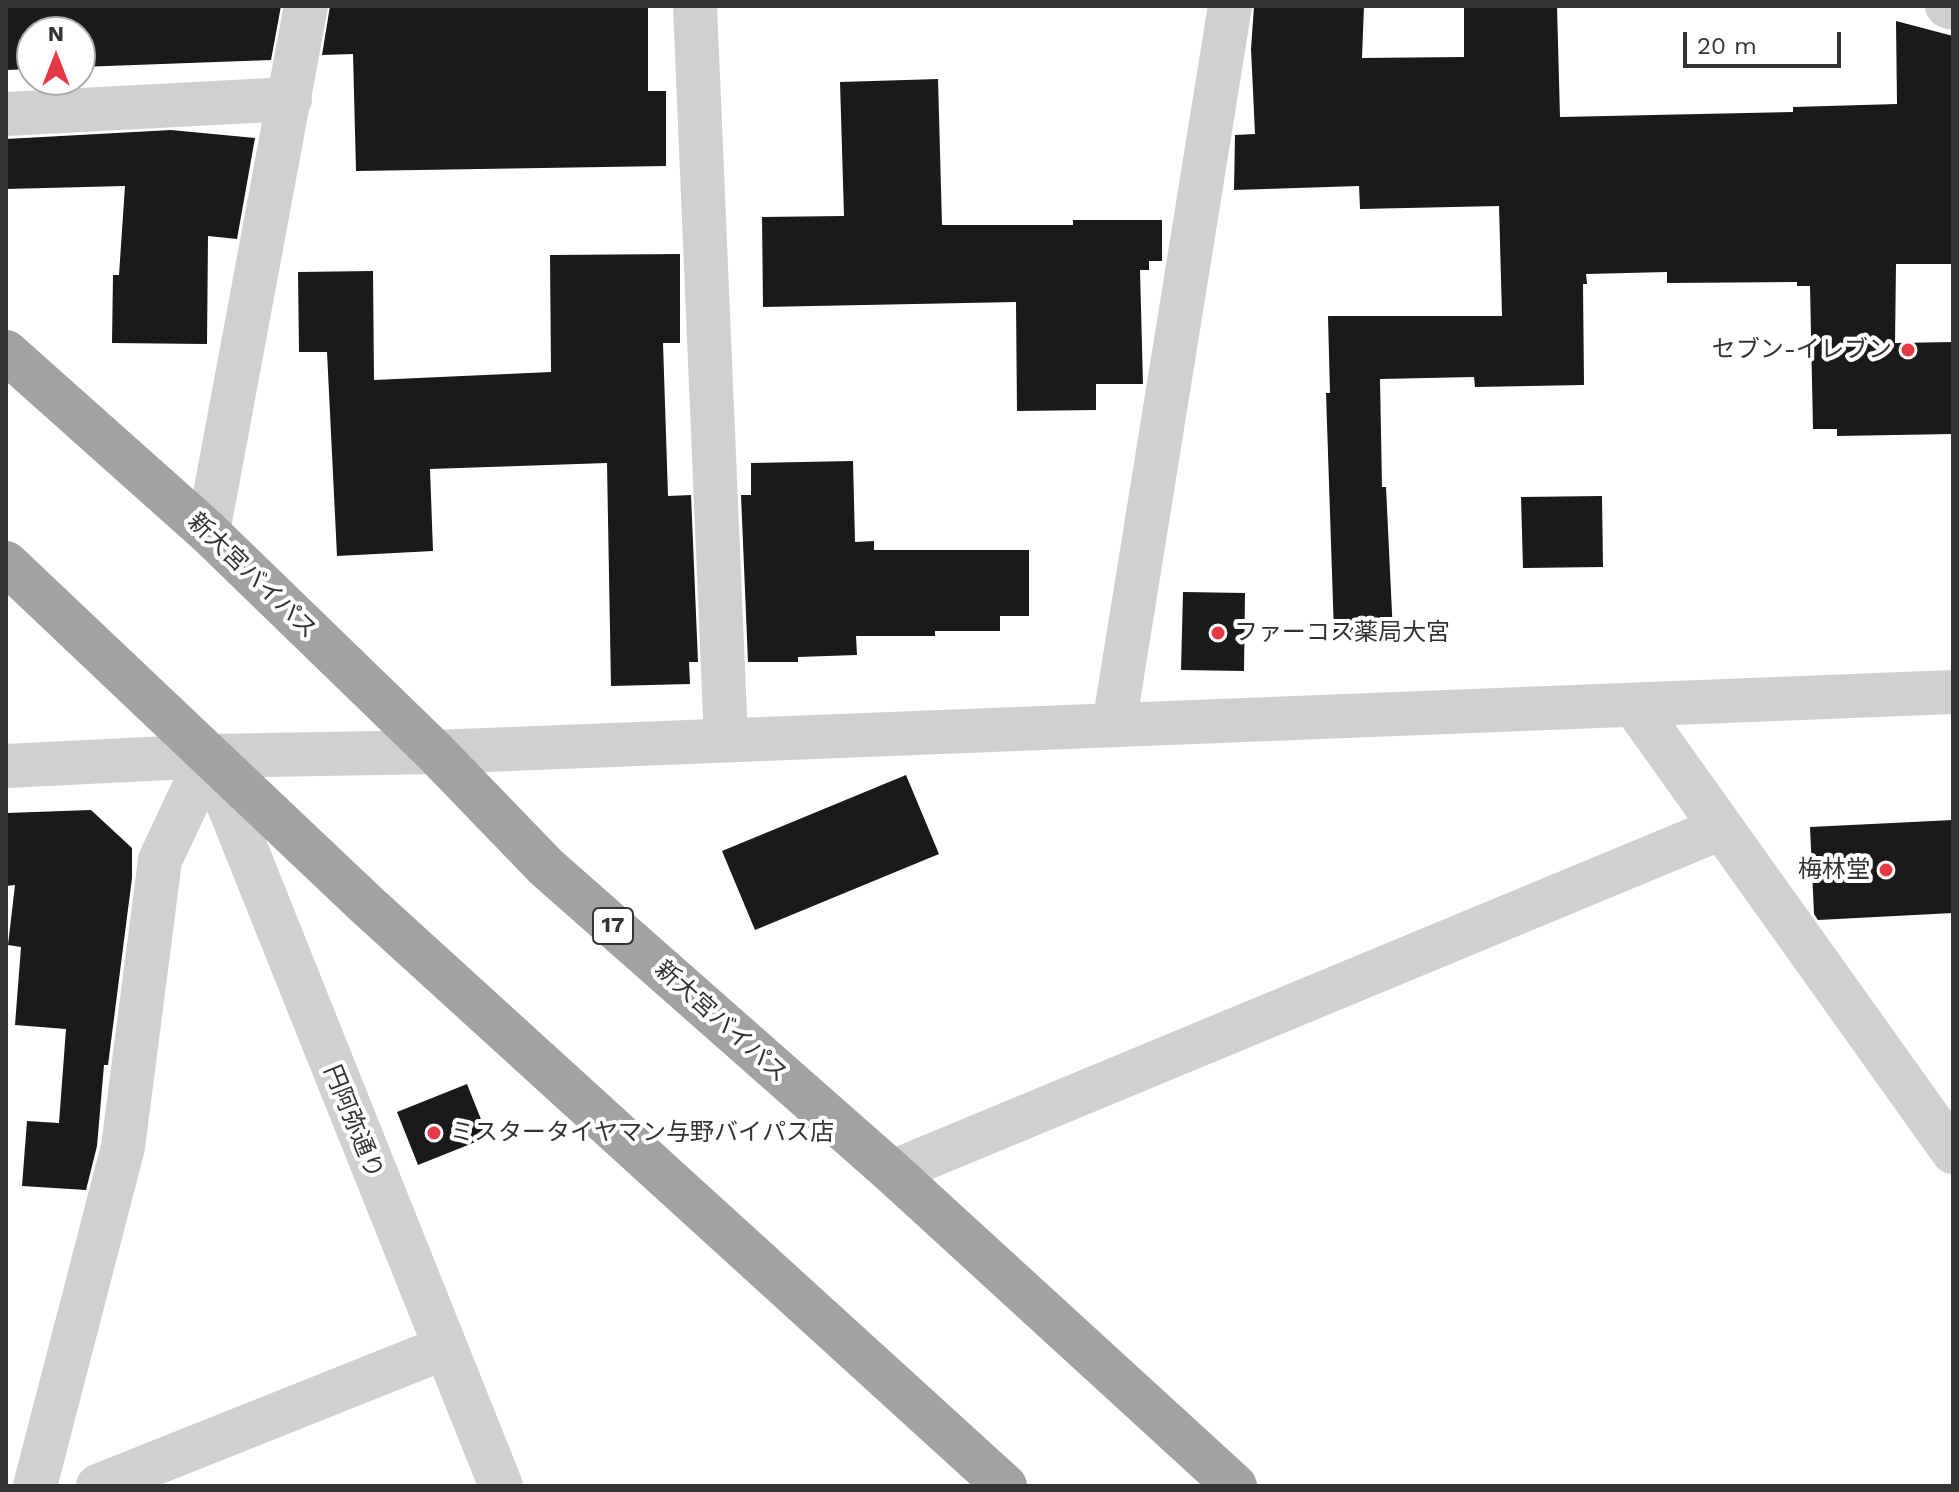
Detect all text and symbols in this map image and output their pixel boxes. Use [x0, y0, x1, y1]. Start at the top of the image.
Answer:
north arrow [16, 16, 96, 96]
scale bar [1687, 16, 1845, 66]
text: N [48, 21, 64, 46]
text: 20 m [1697, 32, 1757, 60]
place label: セブン-イレブン [1712, 336, 1892, 364]
marker: セブン-イレブン [1899, 341, 1917, 359]
street label: 新大宮バイパス [182, 507, 322, 645]
place label: ファーコス薬局大宮 [1234, 619, 1450, 647]
marker: ファーコス薬局大宮 [1209, 624, 1227, 642]
place label: 梅林堂 [1798, 856, 1870, 884]
marker: 梅林堂 [1877, 861, 1895, 879]
road number: 17 [593, 908, 633, 944]
street label: 新大宮バイパス [649, 955, 793, 1089]
street label: 円阿弥通り [317, 1061, 389, 1183]
place label: ミスタータイヤマン与野バイパス店 [450, 1119, 834, 1147]
marker: ミスタータイヤマン与野バイパス店 [425, 1124, 443, 1142]

